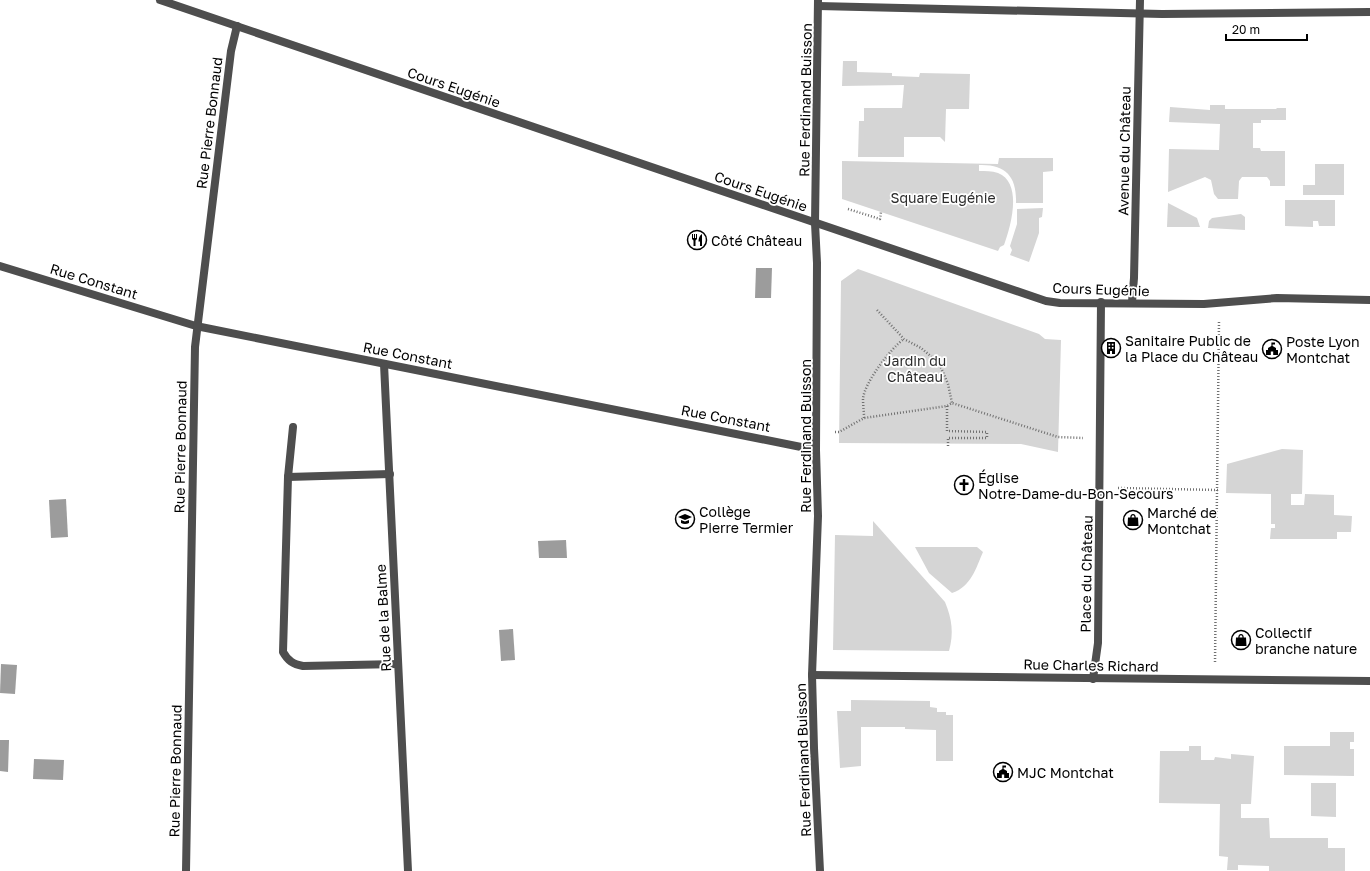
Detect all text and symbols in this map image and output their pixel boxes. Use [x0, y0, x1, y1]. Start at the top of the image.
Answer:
scale bar [1226, 16, 1307, 42]
text: 20 m [1232, 22, 1260, 37]
street label: Rue Ferdinand Buisson [795, 23, 815, 177]
street label: Rue Pierre Bonnaud [192, 56, 226, 190]
street label: Cours Eugénie [405, 63, 503, 111]
street label: Avenue du Château [1114, 86, 1134, 216]
street label: Cours Eugénie [712, 167, 810, 215]
park label: Square Eugénie [890, 189, 996, 206]
restaurant icon: Côté Château [686, 229, 708, 251]
place label: Côté Château [711, 232, 802, 249]
street label: Rue Constant [48, 260, 140, 302]
street label: Cours Eugénie [1052, 279, 1150, 299]
place label: Sanitaire Public de la Place du Château [1125, 332, 1258, 365]
place label: Poste Lyon Montchat [1286, 333, 1360, 366]
building icon: Sanitaire Public de la Place du Château [1100, 337, 1122, 359]
street label: Rue Constant [362, 338, 454, 372]
public building icon: Poste Lyon Montchat [1261, 338, 1283, 360]
park label: Jardin du Château [884, 352, 946, 385]
street label: Rue Ferdinand Buisson [797, 359, 814, 513]
street label: Rue Pierre Bonnaud [170, 380, 190, 514]
street label: Rue Constant [680, 401, 772, 435]
place label: Église Notre-Dame-du-Bon-Secours [978, 469, 1174, 502]
church icon: Église Notre-Dame-du-Bon-Secours [953, 474, 975, 496]
place label: Collège Pierre Termier [699, 503, 794, 536]
place label: Marché de Montchat [1147, 504, 1217, 537]
school or university icon: Collège Pierre Termier [674, 508, 696, 530]
shop icon: Marché de Montchat [1122, 509, 1144, 531]
street label: Place du Château [1076, 515, 1096, 633]
street label: Rue de la Balme [372, 564, 394, 672]
place label: Collectif branche nature [1255, 624, 1357, 657]
shop icon: Collectif branche nature [1230, 629, 1252, 651]
street label: Rue Charles Richard [1023, 655, 1159, 675]
street label: Rue Ferdinand Buisson [792, 683, 814, 837]
street label: Rue Pierre Bonnaud [165, 704, 185, 838]
public building icon: MJC Montchat [992, 761, 1014, 783]
place label: MJC Montchat [1017, 764, 1114, 781]

